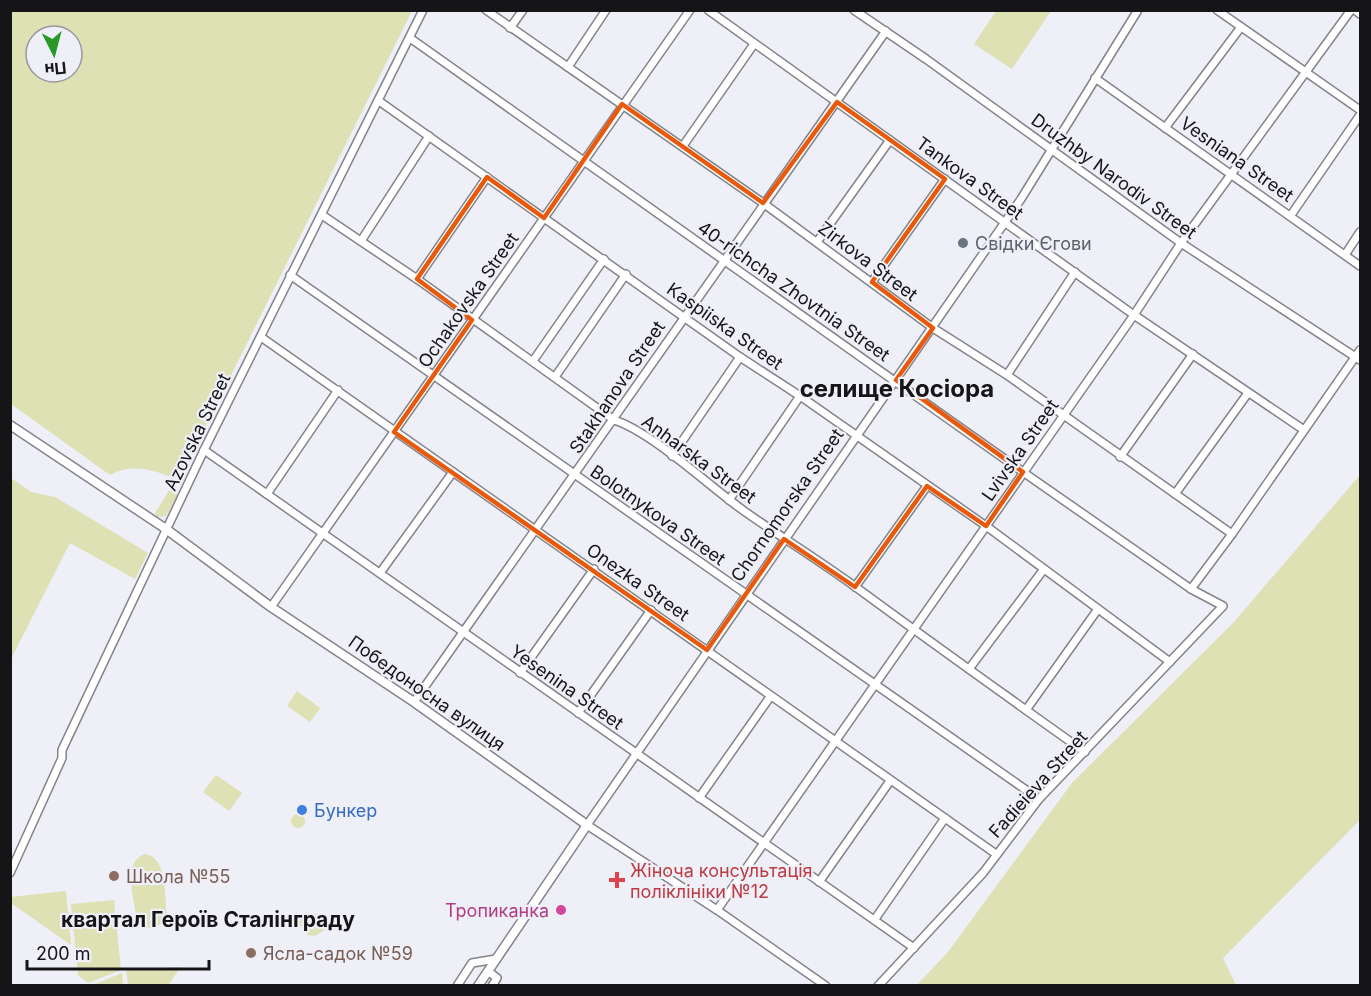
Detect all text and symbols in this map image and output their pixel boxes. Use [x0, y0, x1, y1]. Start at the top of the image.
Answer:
north arrow [24, 24, 84, 84]
text: Пн [44, 58, 68, 80]
street label: Druzhby Narodiv Street [1027, 109, 1201, 243]
street label: Vesniana Street [1176, 112, 1298, 206]
street label: Tankova Street [912, 132, 1028, 224]
street label: 40-richcha Zhovtnia Street [694, 217, 894, 365]
street label: Zirkova Street [814, 217, 922, 305]
street label: Ochakovska Street [413, 228, 523, 372]
place label: Свідки Єгови [975, 233, 1092, 254]
marker: Свідки Єгови [956, 236, 970, 250]
street label: Kaspiiska Street [663, 278, 787, 374]
street label: Stakhanova Street [565, 317, 669, 457]
street label: Azovska Street [160, 370, 235, 494]
district label: селище Косіора [800, 374, 994, 403]
street label: Lvivska Street [977, 395, 1063, 505]
street label: Anharska Street [638, 411, 760, 508]
street label: Chornomorska Street [726, 424, 848, 585]
street label: Bolotnykova Street [586, 460, 730, 570]
street label: Onezka Street [583, 539, 693, 625]
street label: Победоносна вулиця [345, 631, 509, 755]
street label: Yesenina Street [507, 640, 628, 734]
street label: Fadieieva Street [984, 726, 1092, 842]
place label: Бункер [314, 800, 377, 821]
marker: Бункер [295, 803, 309, 817]
place label: Жіноча консультація поліклініки №12 [630, 860, 812, 902]
place label: Школа №55 [126, 866, 230, 887]
marker: Школа №55 [107, 869, 121, 883]
marker: Жіноча консультація поліклініки №12 [608, 871, 626, 889]
place label: Тропиканка [445, 900, 549, 921]
marker: Тропиканка [554, 903, 568, 917]
district label: квартал Героїв Сталінграду [61, 907, 355, 932]
scale bar [27, 933, 208, 971]
text: 200 m [36, 943, 91, 964]
place label: Ясла-садок №59 [263, 943, 413, 964]
marker: Ясла-садок №59 [244, 946, 258, 960]

